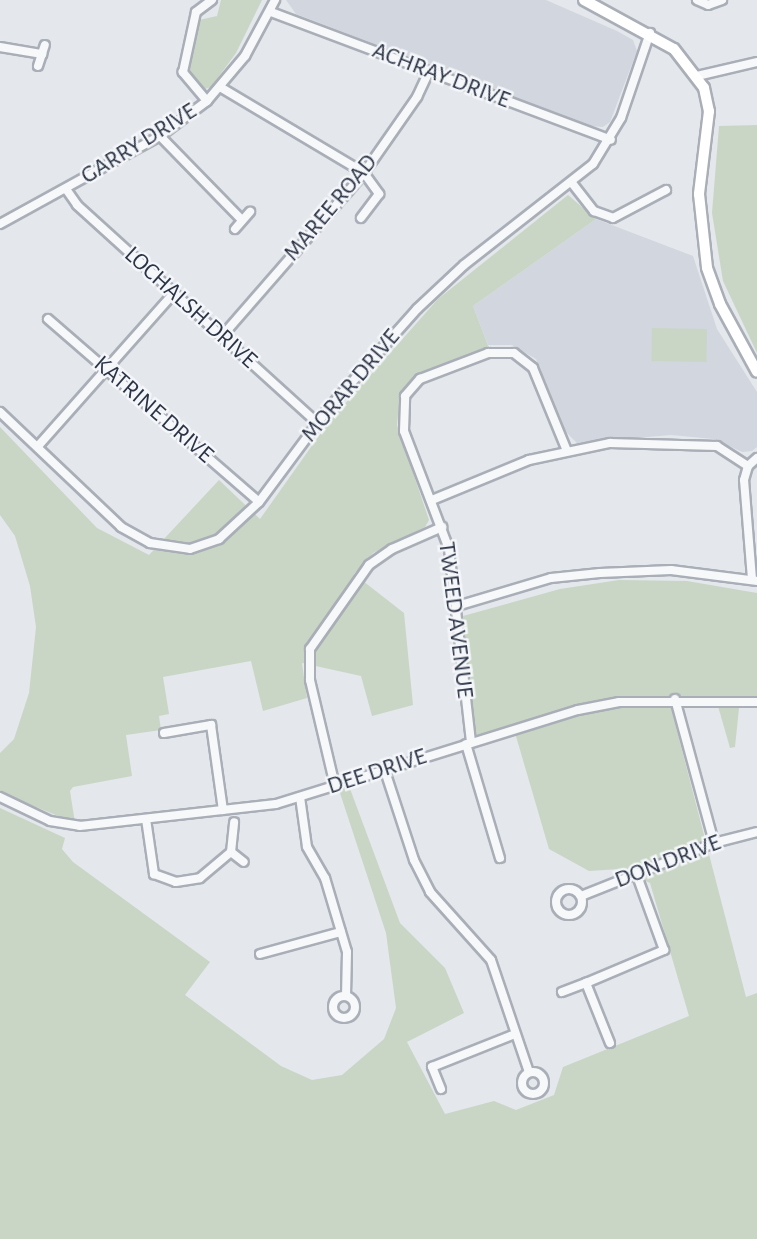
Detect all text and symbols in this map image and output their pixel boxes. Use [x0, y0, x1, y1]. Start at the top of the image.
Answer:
street label: ACHRAY DRIVE [368, 37, 514, 115]
street label: GARRY DRIVE [76, 97, 202, 191]
street label: MAREE ROAD [278, 149, 384, 267]
street label: LOCHALSH DRIVE [118, 241, 262, 375]
street label: MORAR DRIVE [295, 324, 407, 448]
street label: KATRINE DRIVE [87, 350, 219, 470]
street label: TWEED AVENUE [431, 540, 479, 700]
street label: DEE DRIVE [324, 742, 430, 802]
street label: DON DRIVE [611, 829, 725, 895]

